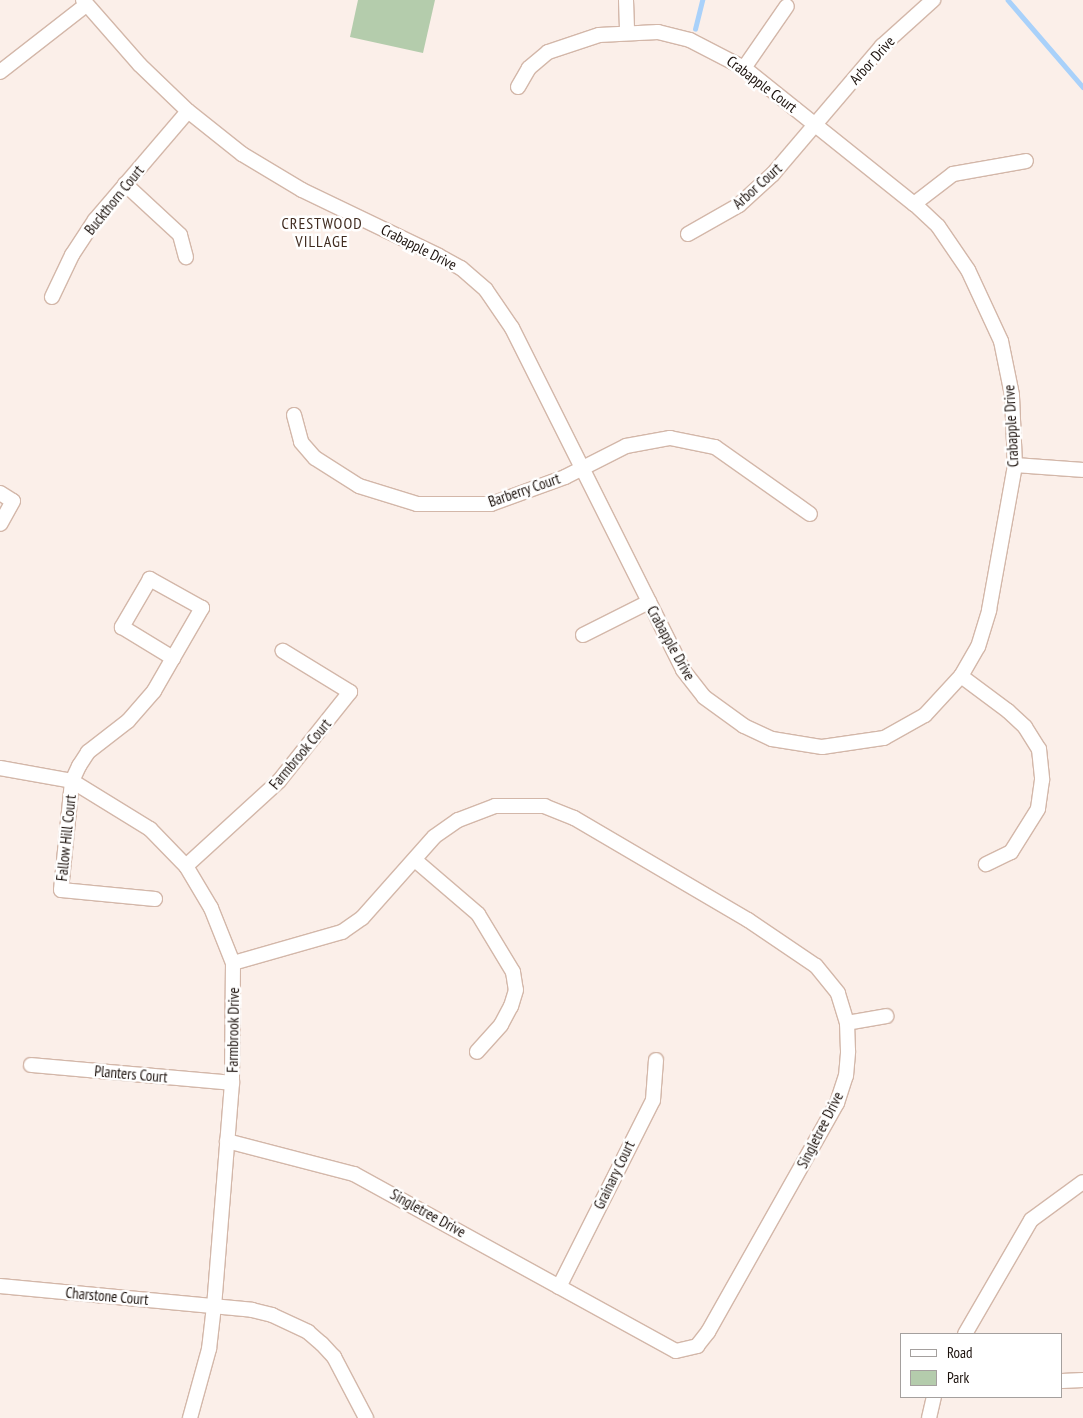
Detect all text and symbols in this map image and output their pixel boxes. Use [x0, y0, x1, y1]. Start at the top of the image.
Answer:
street label: Arbor Drive [846, 32, 898, 88]
street label: Crabapple Court [723, 52, 801, 116]
street label: Arbor Court [729, 159, 785, 213]
street label: Buckthorn Court [81, 162, 147, 238]
district label: CRESTWOOD VILLAGE [280, 213, 364, 251]
street label: Crabapple Drive [378, 220, 460, 274]
street label: Crabapple Drive [1000, 384, 1022, 468]
street label: Barberry Court [486, 469, 562, 511]
street label: Crabapple Drive [643, 603, 699, 683]
street label: Farmbrook Court [265, 715, 335, 793]
street label: Fallow Hill Court [52, 794, 80, 882]
street label: Farmbrook Drive [223, 987, 243, 1073]
street label: Planters Court [94, 1062, 168, 1086]
street label: Singletree Drive [793, 1089, 847, 1171]
street label: Grainary Court [590, 1138, 638, 1212]
street label: Singletree Drive [387, 1185, 469, 1241]
street label: Charstone Court [65, 1283, 149, 1309]
legend [900, 1333, 1063, 1398]
text: Road [947, 1343, 973, 1362]
text: Park [947, 1368, 969, 1387]

